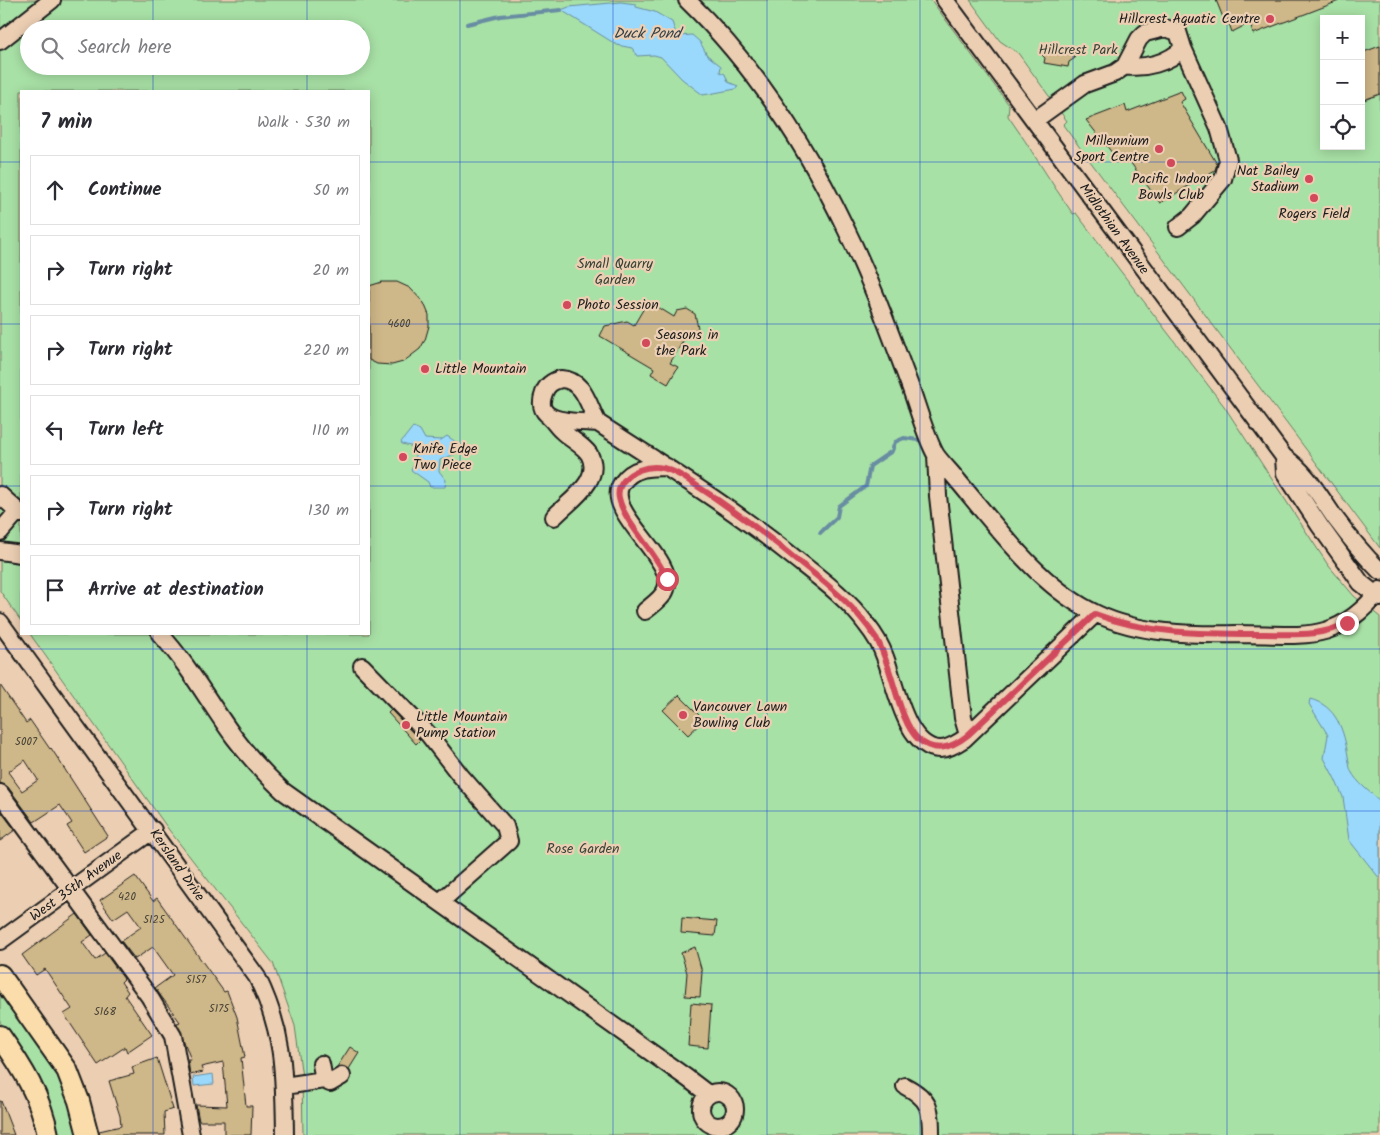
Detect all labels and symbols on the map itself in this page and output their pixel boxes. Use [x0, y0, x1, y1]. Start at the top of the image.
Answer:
place label: Hillcrest Aquatic Centre [1119, 8, 1261, 30]
marker: Hillcrest Aquatic Centre [1264, 13, 1276, 25]
water label: Duck Pond [613, 22, 684, 46]
park label: Hillcrest Park [1038, 39, 1118, 61]
place label: Millennium Sport Centre [1074, 130, 1150, 168]
marker: Millennium Sport Centre [1153, 143, 1165, 155]
marker: Pacific Indoor Bowls Club [1165, 157, 1177, 169]
place label: Nat Bailey Stadium [1237, 160, 1299, 198]
place label: Pacific Indoor Bowls Club [1131, 168, 1212, 206]
marker: Nat Bailey Stadium [1303, 173, 1315, 185]
street label: Midlothian Avenue [1073, 179, 1155, 280]
marker: Rogers Field [1308, 192, 1320, 204]
place label: Rogers Field [1278, 203, 1351, 225]
park label: Small Quarry Garden [577, 253, 653, 291]
place label: Photo Session [577, 294, 659, 316]
marker: Photo Session [561, 299, 573, 311]
house number: 4600 [387, 315, 411, 333]
place label: Seasons in the Park [656, 324, 718, 362]
marker: Seasons in the Park [640, 337, 652, 349]
place label: Little Mountain [435, 358, 527, 380]
marker: Little Mountain [419, 363, 431, 375]
place label: Knife Edge Two Piece [413, 438, 478, 476]
marker: Knife Edge Two Piece [397, 451, 409, 463]
route start [656, 568, 679, 591]
route end [1336, 612, 1359, 635]
place label: Vancouver Lawn Bowling Club [693, 696, 787, 734]
place label: Little Mountain Pump Station [416, 706, 508, 744]
marker: Vancouver Lawn Bowling Club [677, 709, 689, 721]
marker: Little Mountain Pump Station [400, 719, 412, 731]
house number: 5007 [15, 733, 38, 751]
street label: Kersland Drive [144, 824, 211, 906]
park label: Rose Garden [547, 838, 619, 860]
street label: West 35th Avenue [25, 845, 127, 927]
house number: 420 [118, 888, 136, 906]
house number: 5125 [143, 911, 166, 929]
house number: 5157 [186, 971, 207, 989]
house number: 5175 [209, 1000, 230, 1018]
house number: 5168 [94, 1003, 116, 1021]

